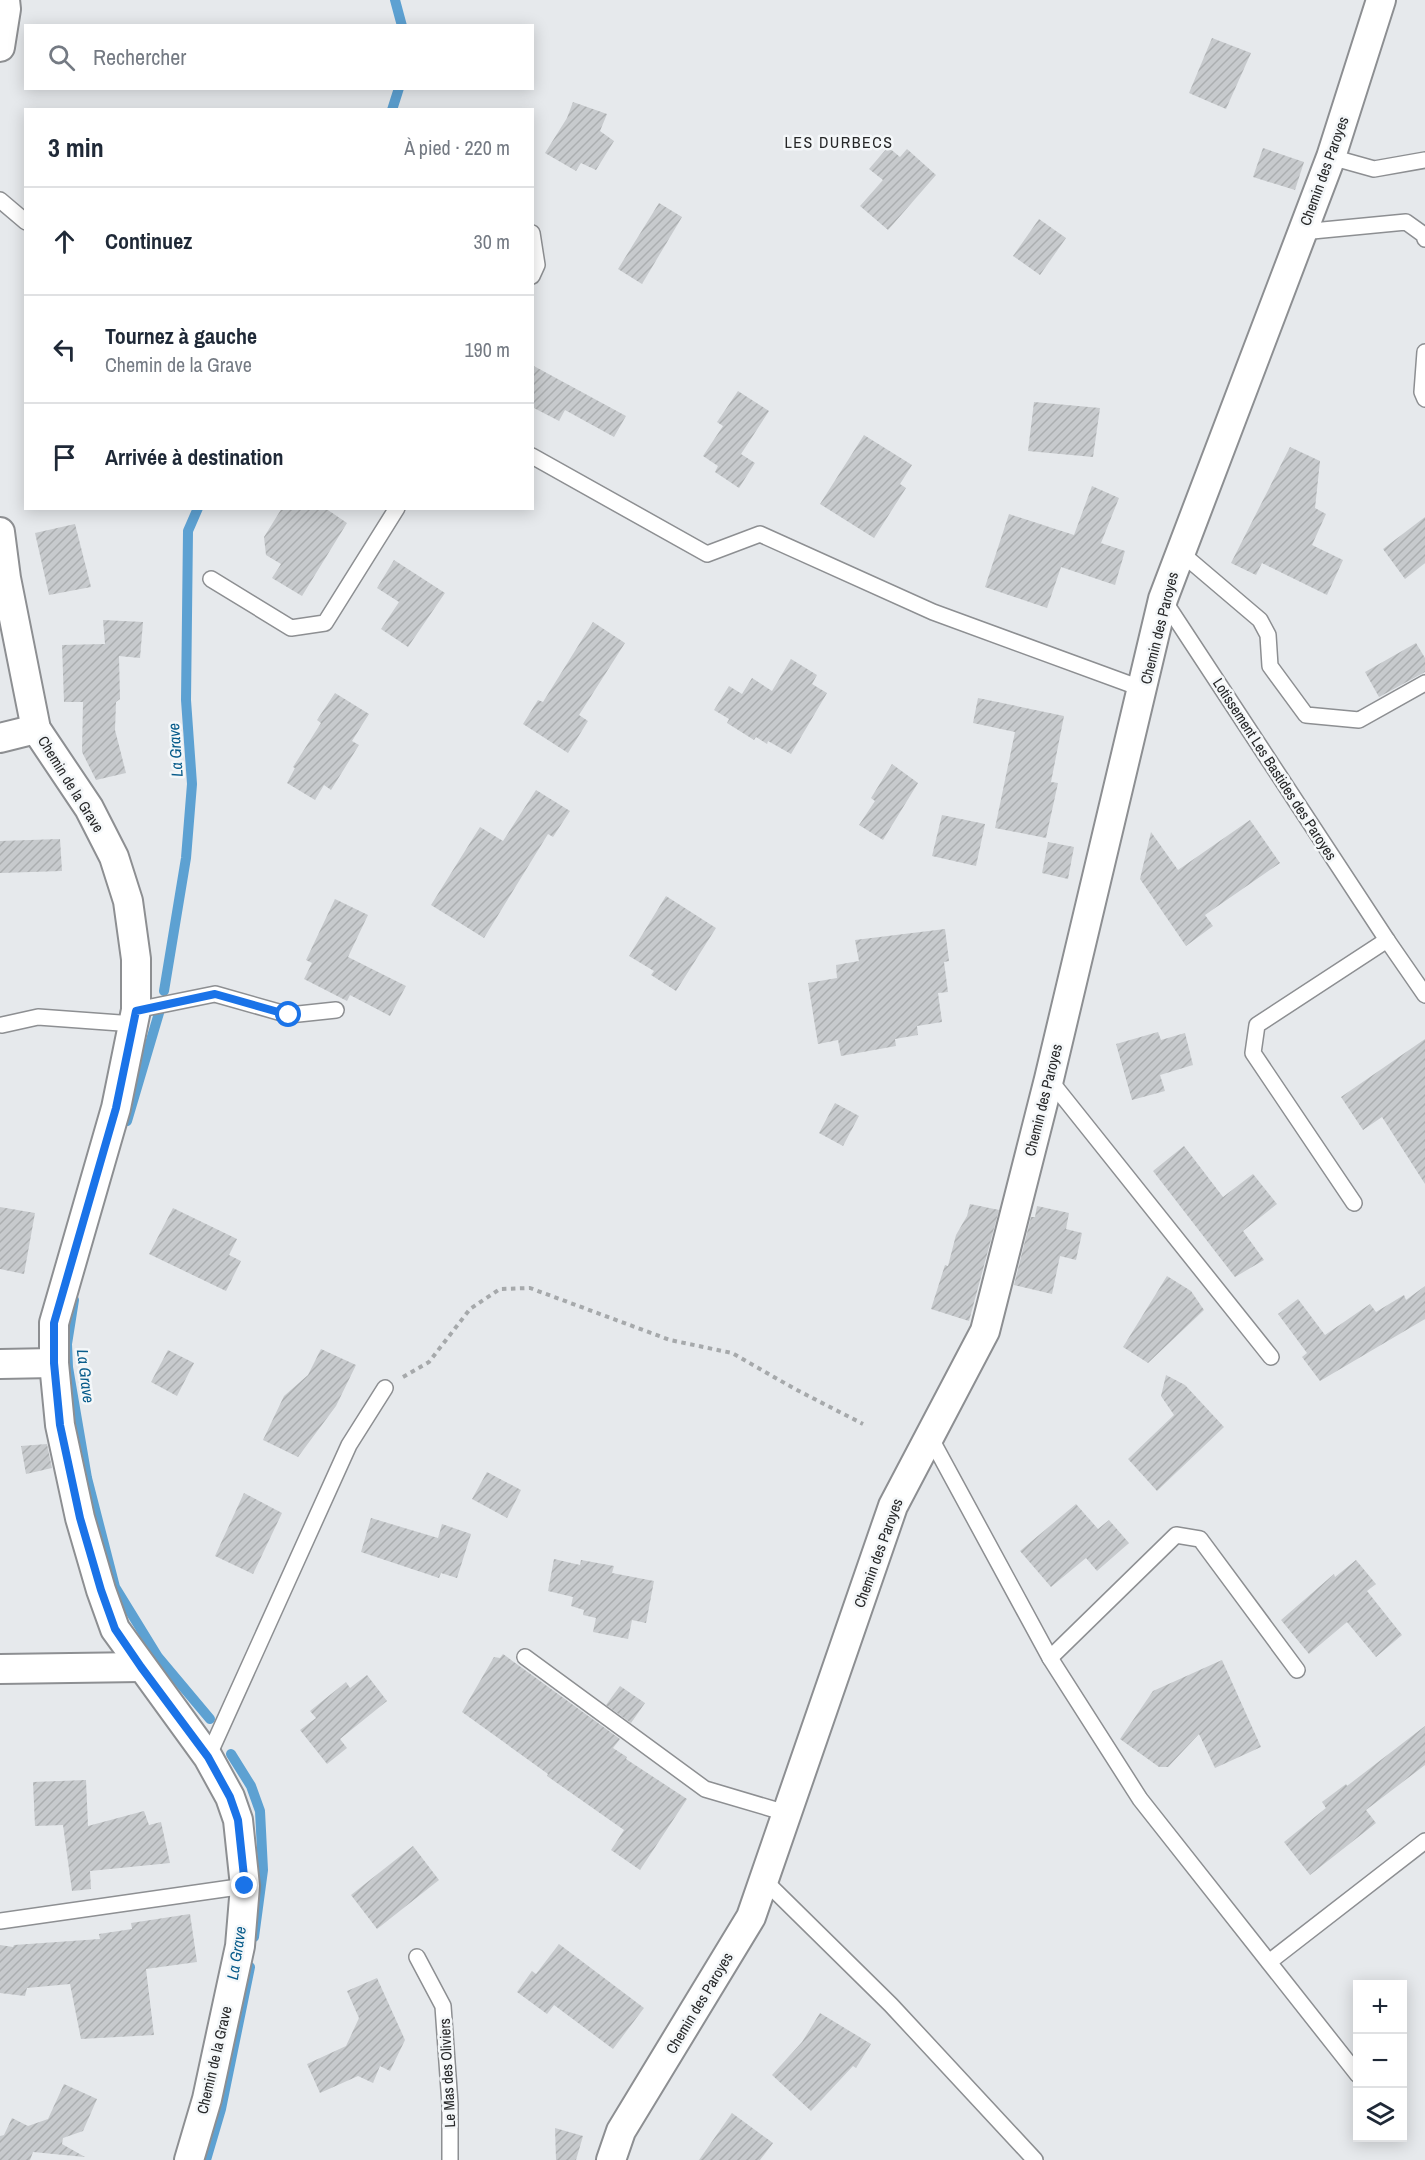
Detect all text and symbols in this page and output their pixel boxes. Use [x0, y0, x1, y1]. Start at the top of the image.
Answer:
search box [24, 24, 534, 90]
icon: search [45, 41, 78, 74]
text: Rechercher [93, 42, 186, 72]
street label: Chemin des Paroyes [1294, 113, 1354, 229]
text: 3 min [48, 130, 104, 165]
district label: LES DURBECS [784, 131, 894, 153]
text: À pied · 220 m [404, 134, 510, 161]
icon: ahead [48, 225, 81, 258]
text: Continuez [105, 226, 192, 256]
text: 30 m [474, 228, 510, 255]
text: Tournez à gauche [105, 321, 257, 351]
icon: left [48, 333, 81, 366]
text: 190 m [464, 336, 510, 363]
text: Chemin de la Grave [105, 351, 252, 378]
icon: arrive [48, 441, 81, 474]
text: Arrivée à destination [105, 442, 283, 472]
street label: Chemin des Paroyes [1135, 570, 1183, 686]
street label: Lotissement Les Bastides des Paroyes [1208, 674, 1342, 864]
water label: La Grave [162, 722, 188, 778]
street label: Chemin de la Grave [33, 732, 109, 836]
route start [275, 1001, 301, 1027]
street label: Chemin des Paroyes [1019, 1042, 1067, 1158]
water label: La Grave [72, 1348, 100, 1404]
street label: Chemin des Paroyes [848, 1495, 908, 1611]
route end [231, 1872, 257, 1898]
water label: La Grave [221, 1925, 251, 1981]
street label: Chemin des Paroyes [660, 1948, 738, 2058]
map controls [1353, 1980, 1407, 2142]
button: + [1353, 1980, 1407, 2034]
street label: Chemin de la Grave [191, 2004, 237, 2116]
street label: Le Mas des Oliviers [434, 2018, 460, 2128]
button: − [1353, 2034, 1407, 2088]
button: layers [1353, 2088, 1407, 2142]

